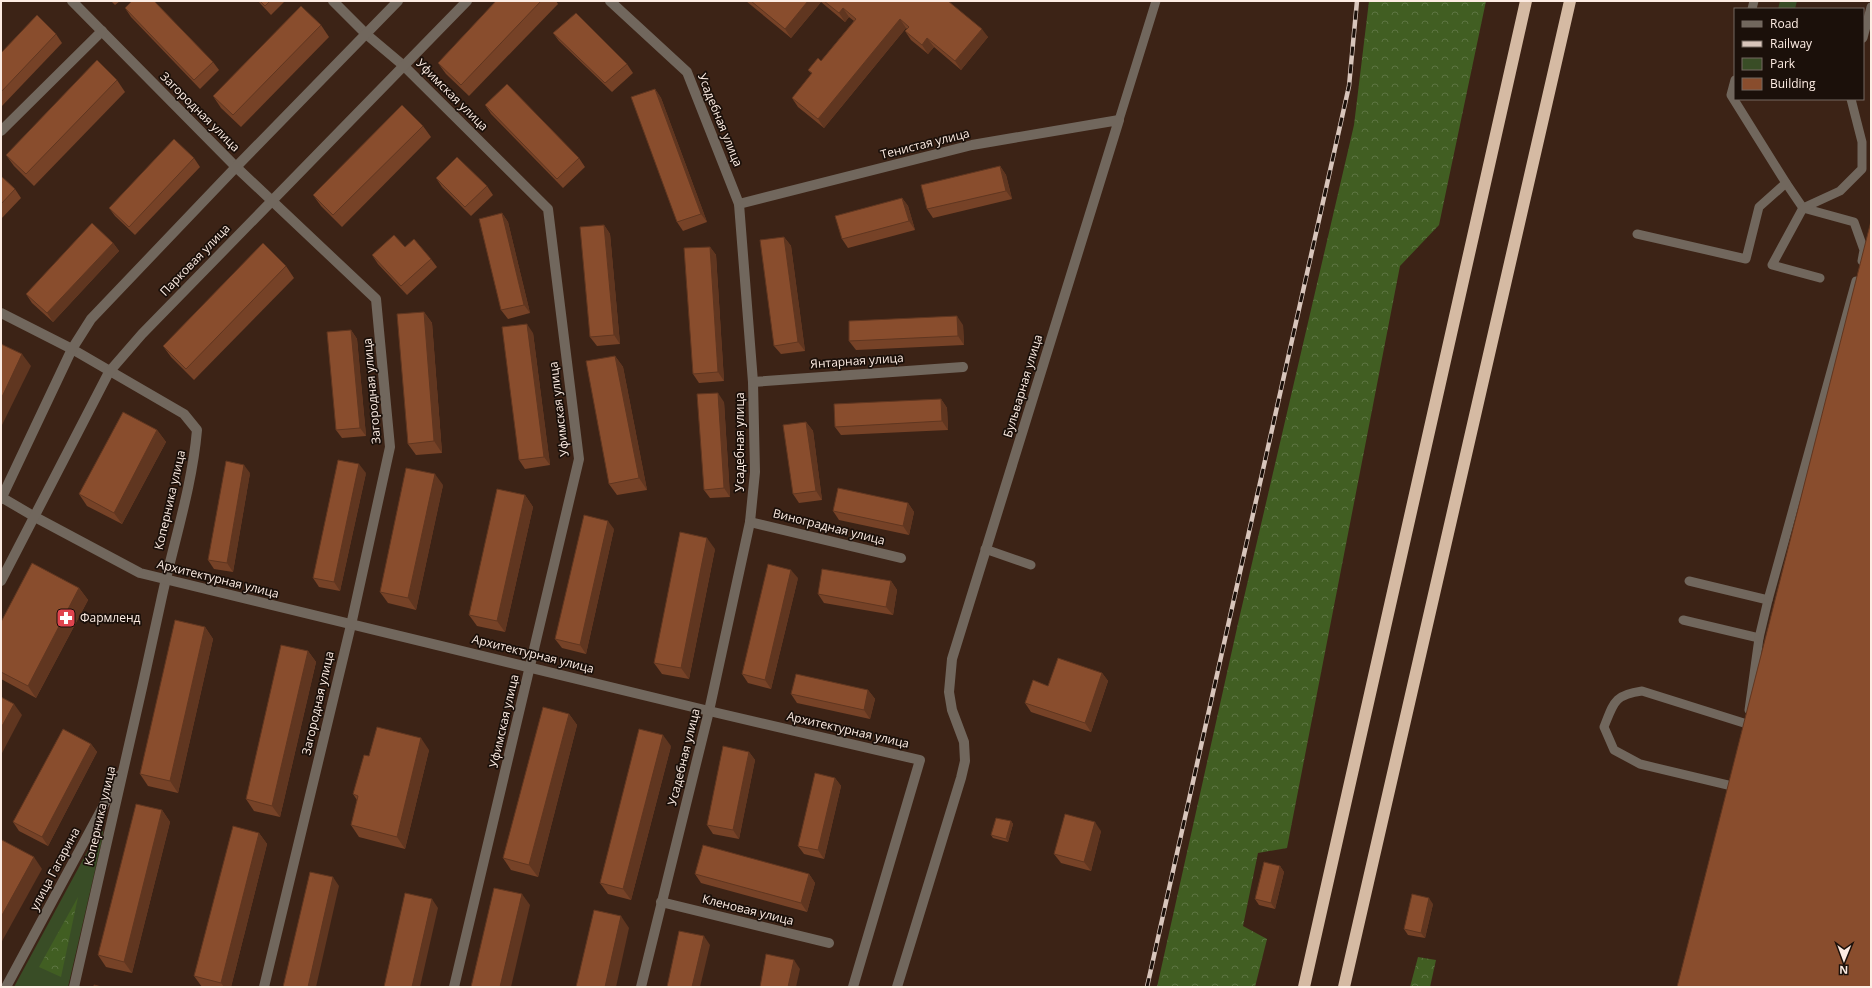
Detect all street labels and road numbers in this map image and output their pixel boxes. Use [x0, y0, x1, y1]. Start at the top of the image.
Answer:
street label: Уфимская улица [413, 55, 492, 134]
street label: Загородная улица [157, 68, 244, 155]
street label: Усадебная улица [694, 71, 747, 169]
street label: Тенистая улица [879, 124, 971, 163]
street label: Парковая улица [156, 220, 233, 299]
street label: Бульварная улица [999, 332, 1046, 439]
street label: Загородная улица [358, 337, 385, 445]
street label: Янтарная улица [810, 349, 904, 372]
street label: Уфимская улица [544, 361, 573, 457]
street label: Усадебная улица [731, 392, 748, 492]
street label: Коперника улица [150, 448, 189, 551]
street label: Виноградная улица [771, 504, 887, 549]
street label: Архитектурная улица [155, 555, 281, 602]
street label: Архитектурная улица [470, 630, 596, 677]
street label: Загородная улица [297, 649, 338, 757]
street label: Уфимская улица [484, 672, 523, 769]
street label: Усадебная улица [663, 707, 704, 807]
street label: Архитектурная улица [785, 707, 911, 752]
street label: Коперника улица [80, 764, 119, 867]
street label: улица Гагарина [26, 824, 84, 913]
street label: Кленовая улица [701, 890, 796, 929]

